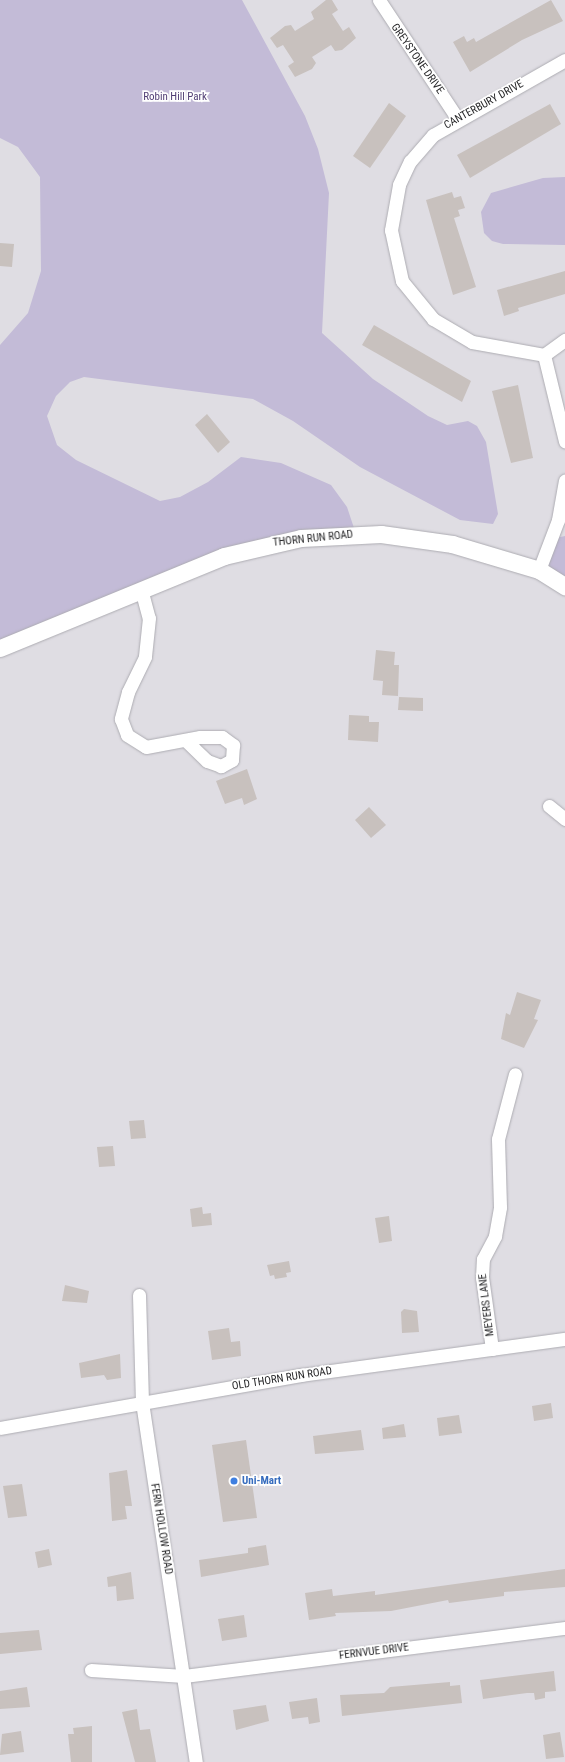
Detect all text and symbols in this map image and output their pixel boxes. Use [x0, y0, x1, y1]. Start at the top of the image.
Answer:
street label: GREYSTONE DRIVE [388, 21, 446, 97]
street label: CANTERBURY DRIVE [442, 78, 526, 132]
park label: Robin Hill Park [143, 90, 207, 104]
street label: THORN RUN ROAD [272, 528, 354, 550]
street label: MEYERS LANE [477, 1273, 497, 1337]
street label: OLD THORN RUN ROAD [231, 1365, 333, 1393]
place label: Uni-Mart [242, 1474, 281, 1488]
marker: Uni-Mart [229, 1476, 239, 1486]
street label: FERN HOLLOW ROAD [147, 1483, 175, 1575]
street label: FERNVUE DRIVE [338, 1641, 410, 1663]

